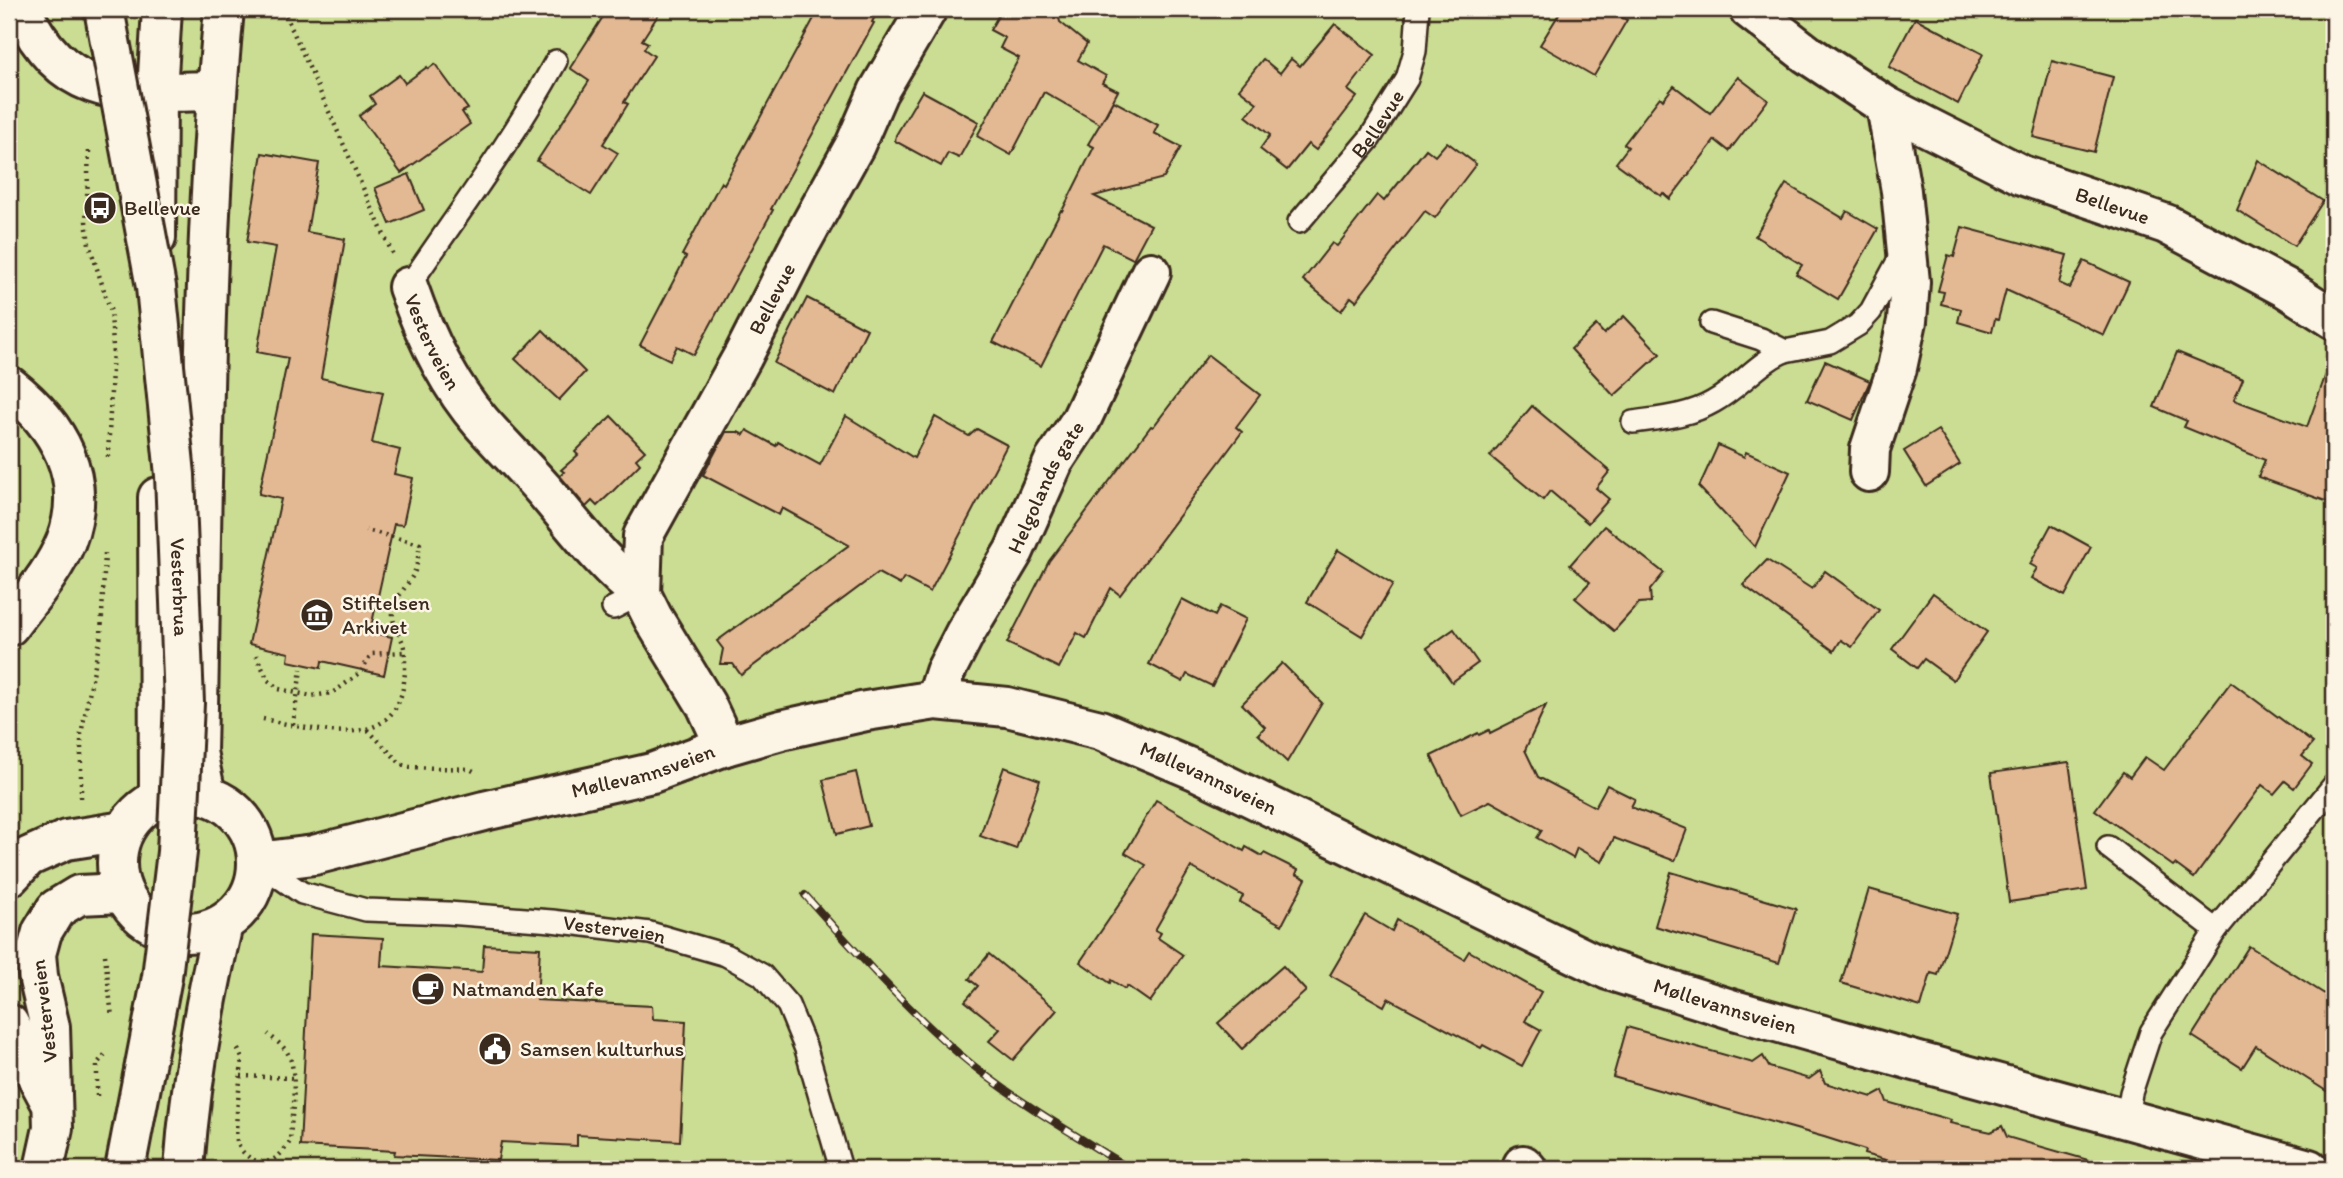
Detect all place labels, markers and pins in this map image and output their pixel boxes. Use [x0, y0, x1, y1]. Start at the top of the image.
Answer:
bus stop icon: Bellevue [81, 189, 119, 227]
place label: Bellevue [124, 195, 201, 220]
place label: Stiftelsen Arkivet [342, 590, 430, 639]
museum icon: Stiftelsen Arkivet [298, 596, 336, 634]
cafe icon: Natmanden Kafe [409, 970, 447, 1008]
place label: Natmanden Kafe [452, 976, 604, 1001]
public building icon: Samsen kulturhus [476, 1030, 514, 1068]
place label: Samsen kulturhus [520, 1036, 684, 1061]

